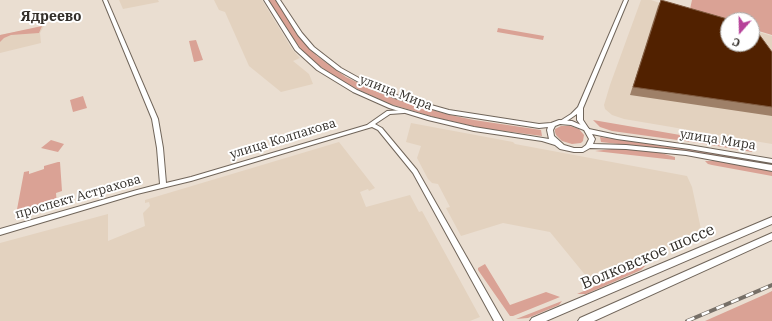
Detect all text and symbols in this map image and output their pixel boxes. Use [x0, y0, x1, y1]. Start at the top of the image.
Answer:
district label: Ядреево [21, 9, 81, 25]
north arrow [720, 12, 760, 52]
text: С [730, 35, 742, 50]
street label: улица Мира [357, 72, 435, 114]
street label: улица Колпакова [228, 115, 338, 163]
street label: улица Мира [679, 126, 757, 154]
street label: проспект Астрахова [13, 172, 143, 222]
street label: Волковское шоссе [578, 220, 718, 294]

